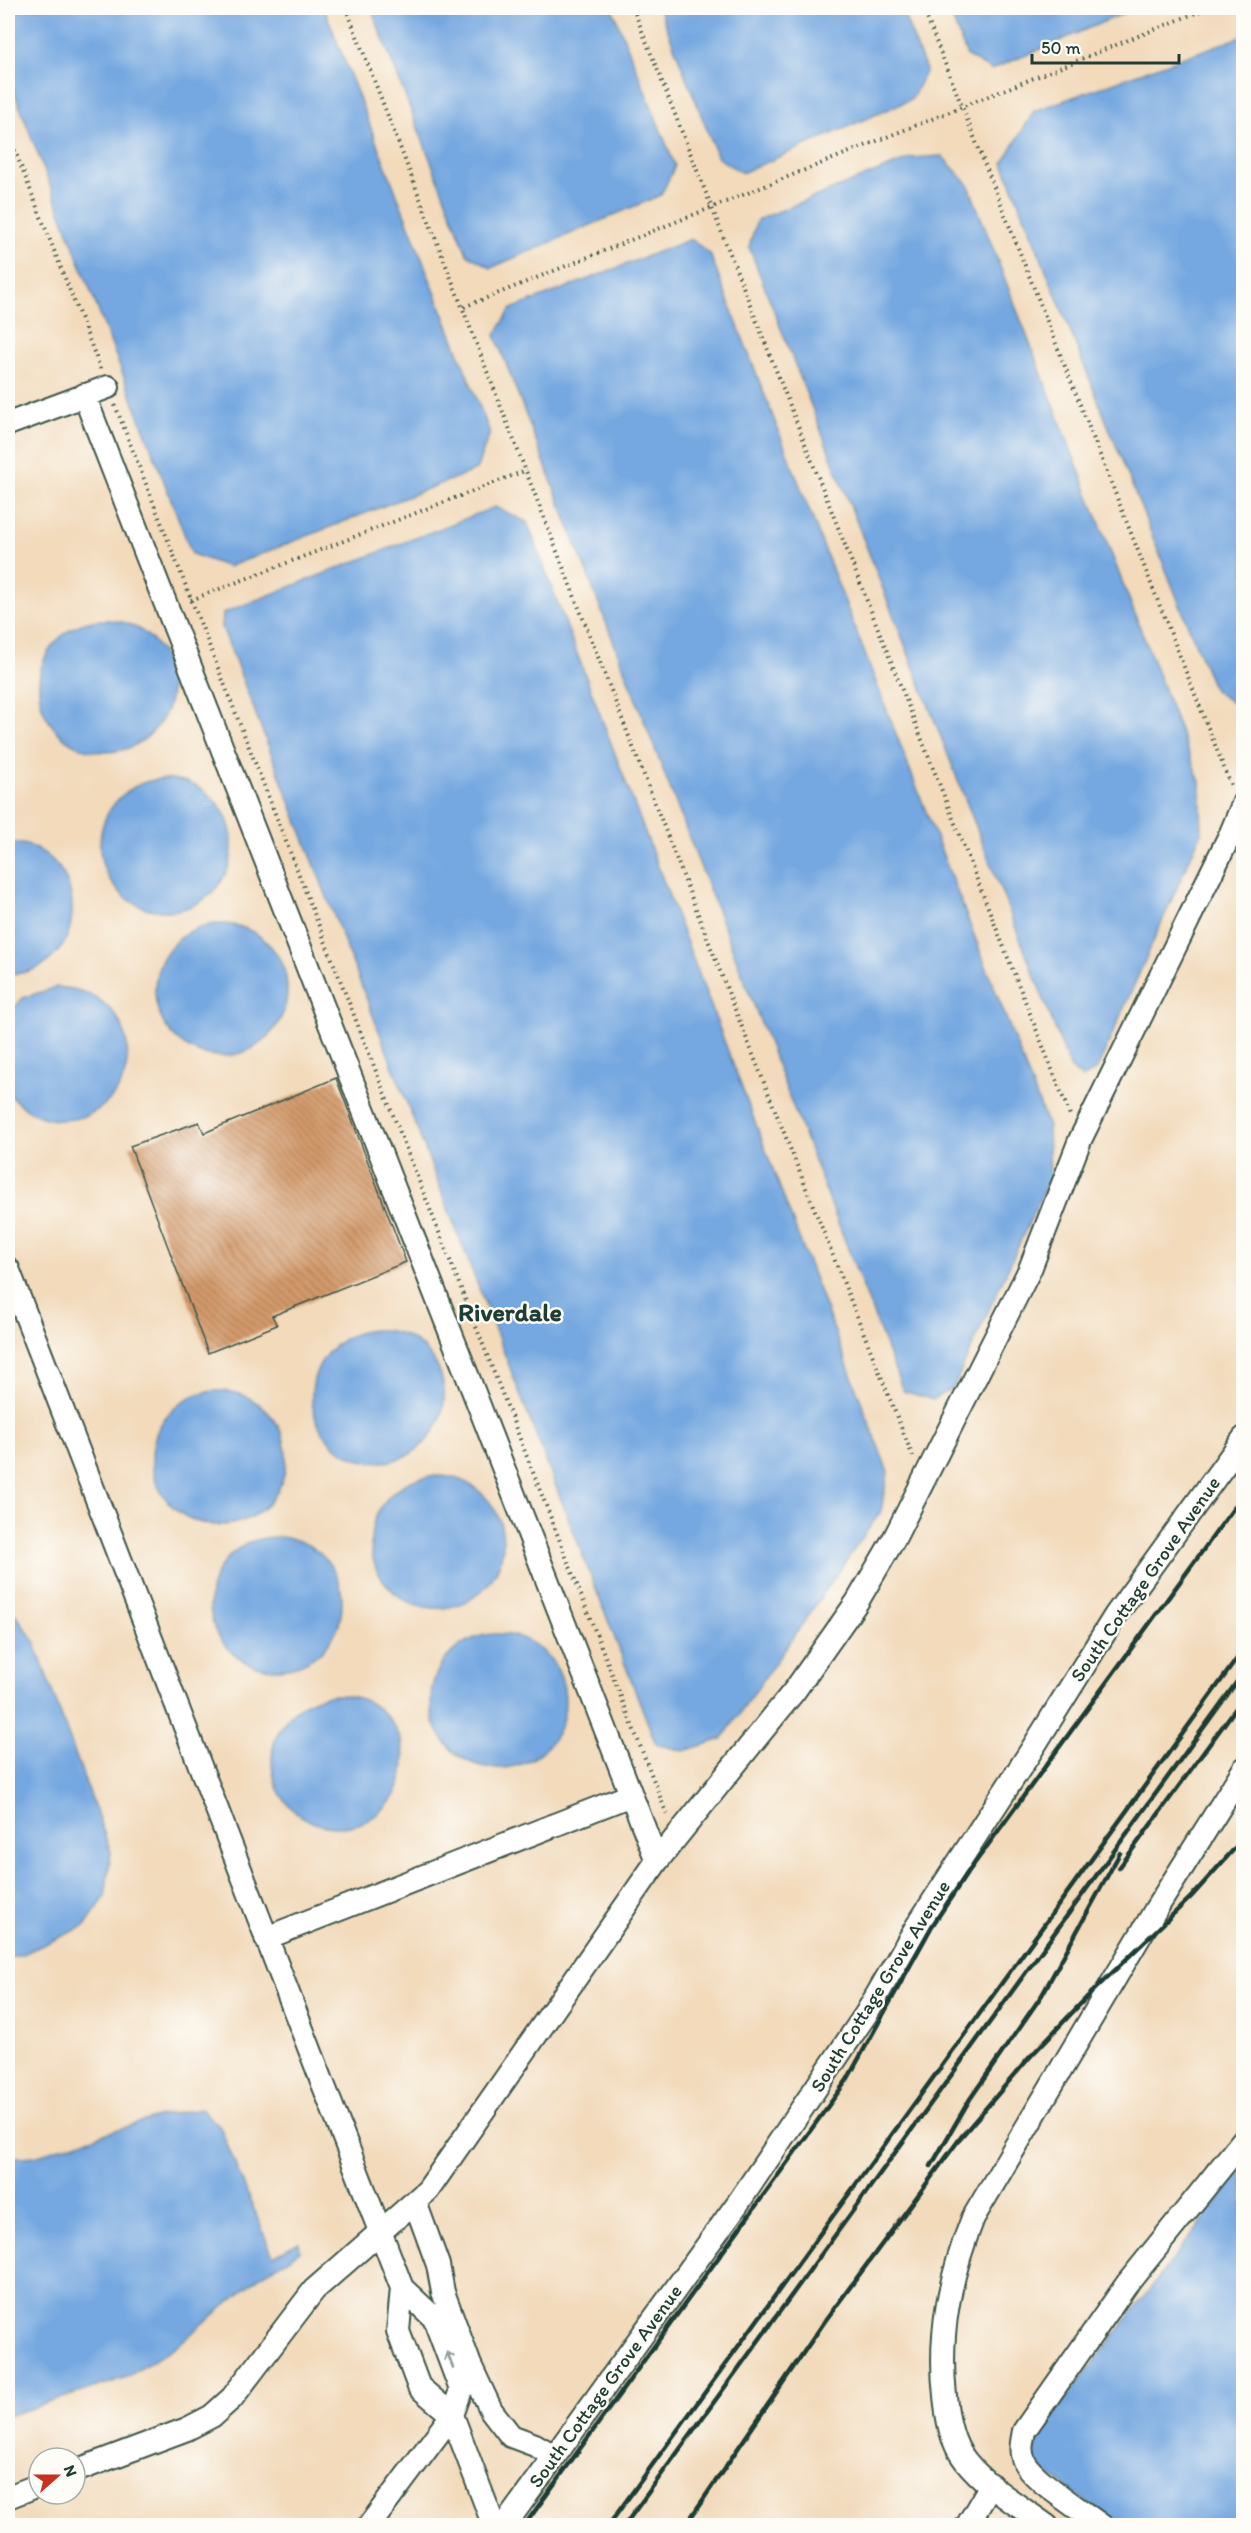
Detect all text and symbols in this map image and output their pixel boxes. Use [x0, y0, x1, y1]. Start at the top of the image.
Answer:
scale bar [1032, 27, 1179, 65]
text: 50 m [1041, 37, 1081, 59]
district label: Riverdale [458, 1296, 562, 1328]
street label: South Cottage Grove Avenue [1065, 1472, 1225, 1686]
street label: South Cottage Grove Avenue [805, 1876, 955, 2096]
street label: South Cottage Grove Avenue [523, 2280, 687, 2492]
one-way arrow [443, 2351, 454, 2370]
north arrow [27, 2446, 87, 2506]
text: N [60, 2462, 81, 2479]

